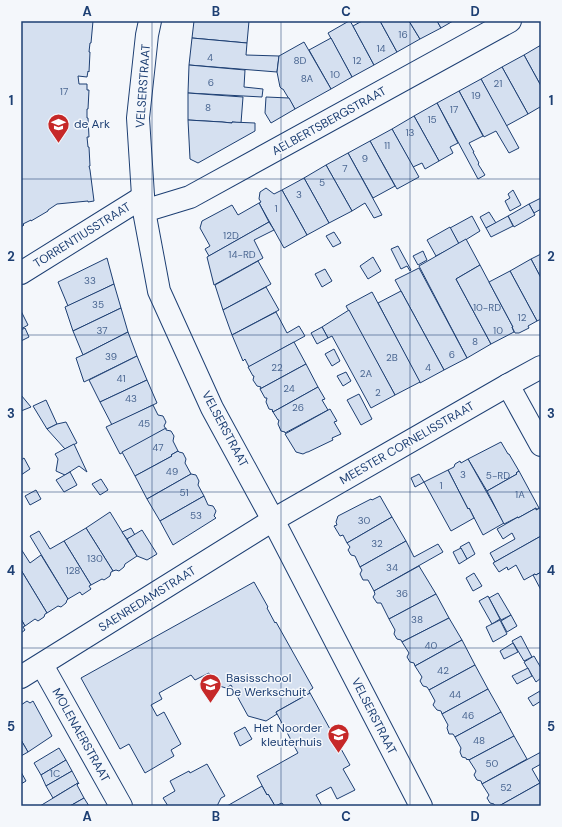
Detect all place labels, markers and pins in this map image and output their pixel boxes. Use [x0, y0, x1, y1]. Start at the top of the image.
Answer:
school or university icon: de Ark [45, 111, 71, 144]
place label: de Ark [74, 116, 110, 132]
place label: Basisschool De Werkschuit [226, 670, 307, 700]
school or university icon: Basisschool De Werkschuit [198, 672, 224, 705]
place label: Het Noorder kleuterhuis [254, 720, 323, 750]
school or university icon: Het Noorder kleuterhuis [325, 722, 351, 755]

